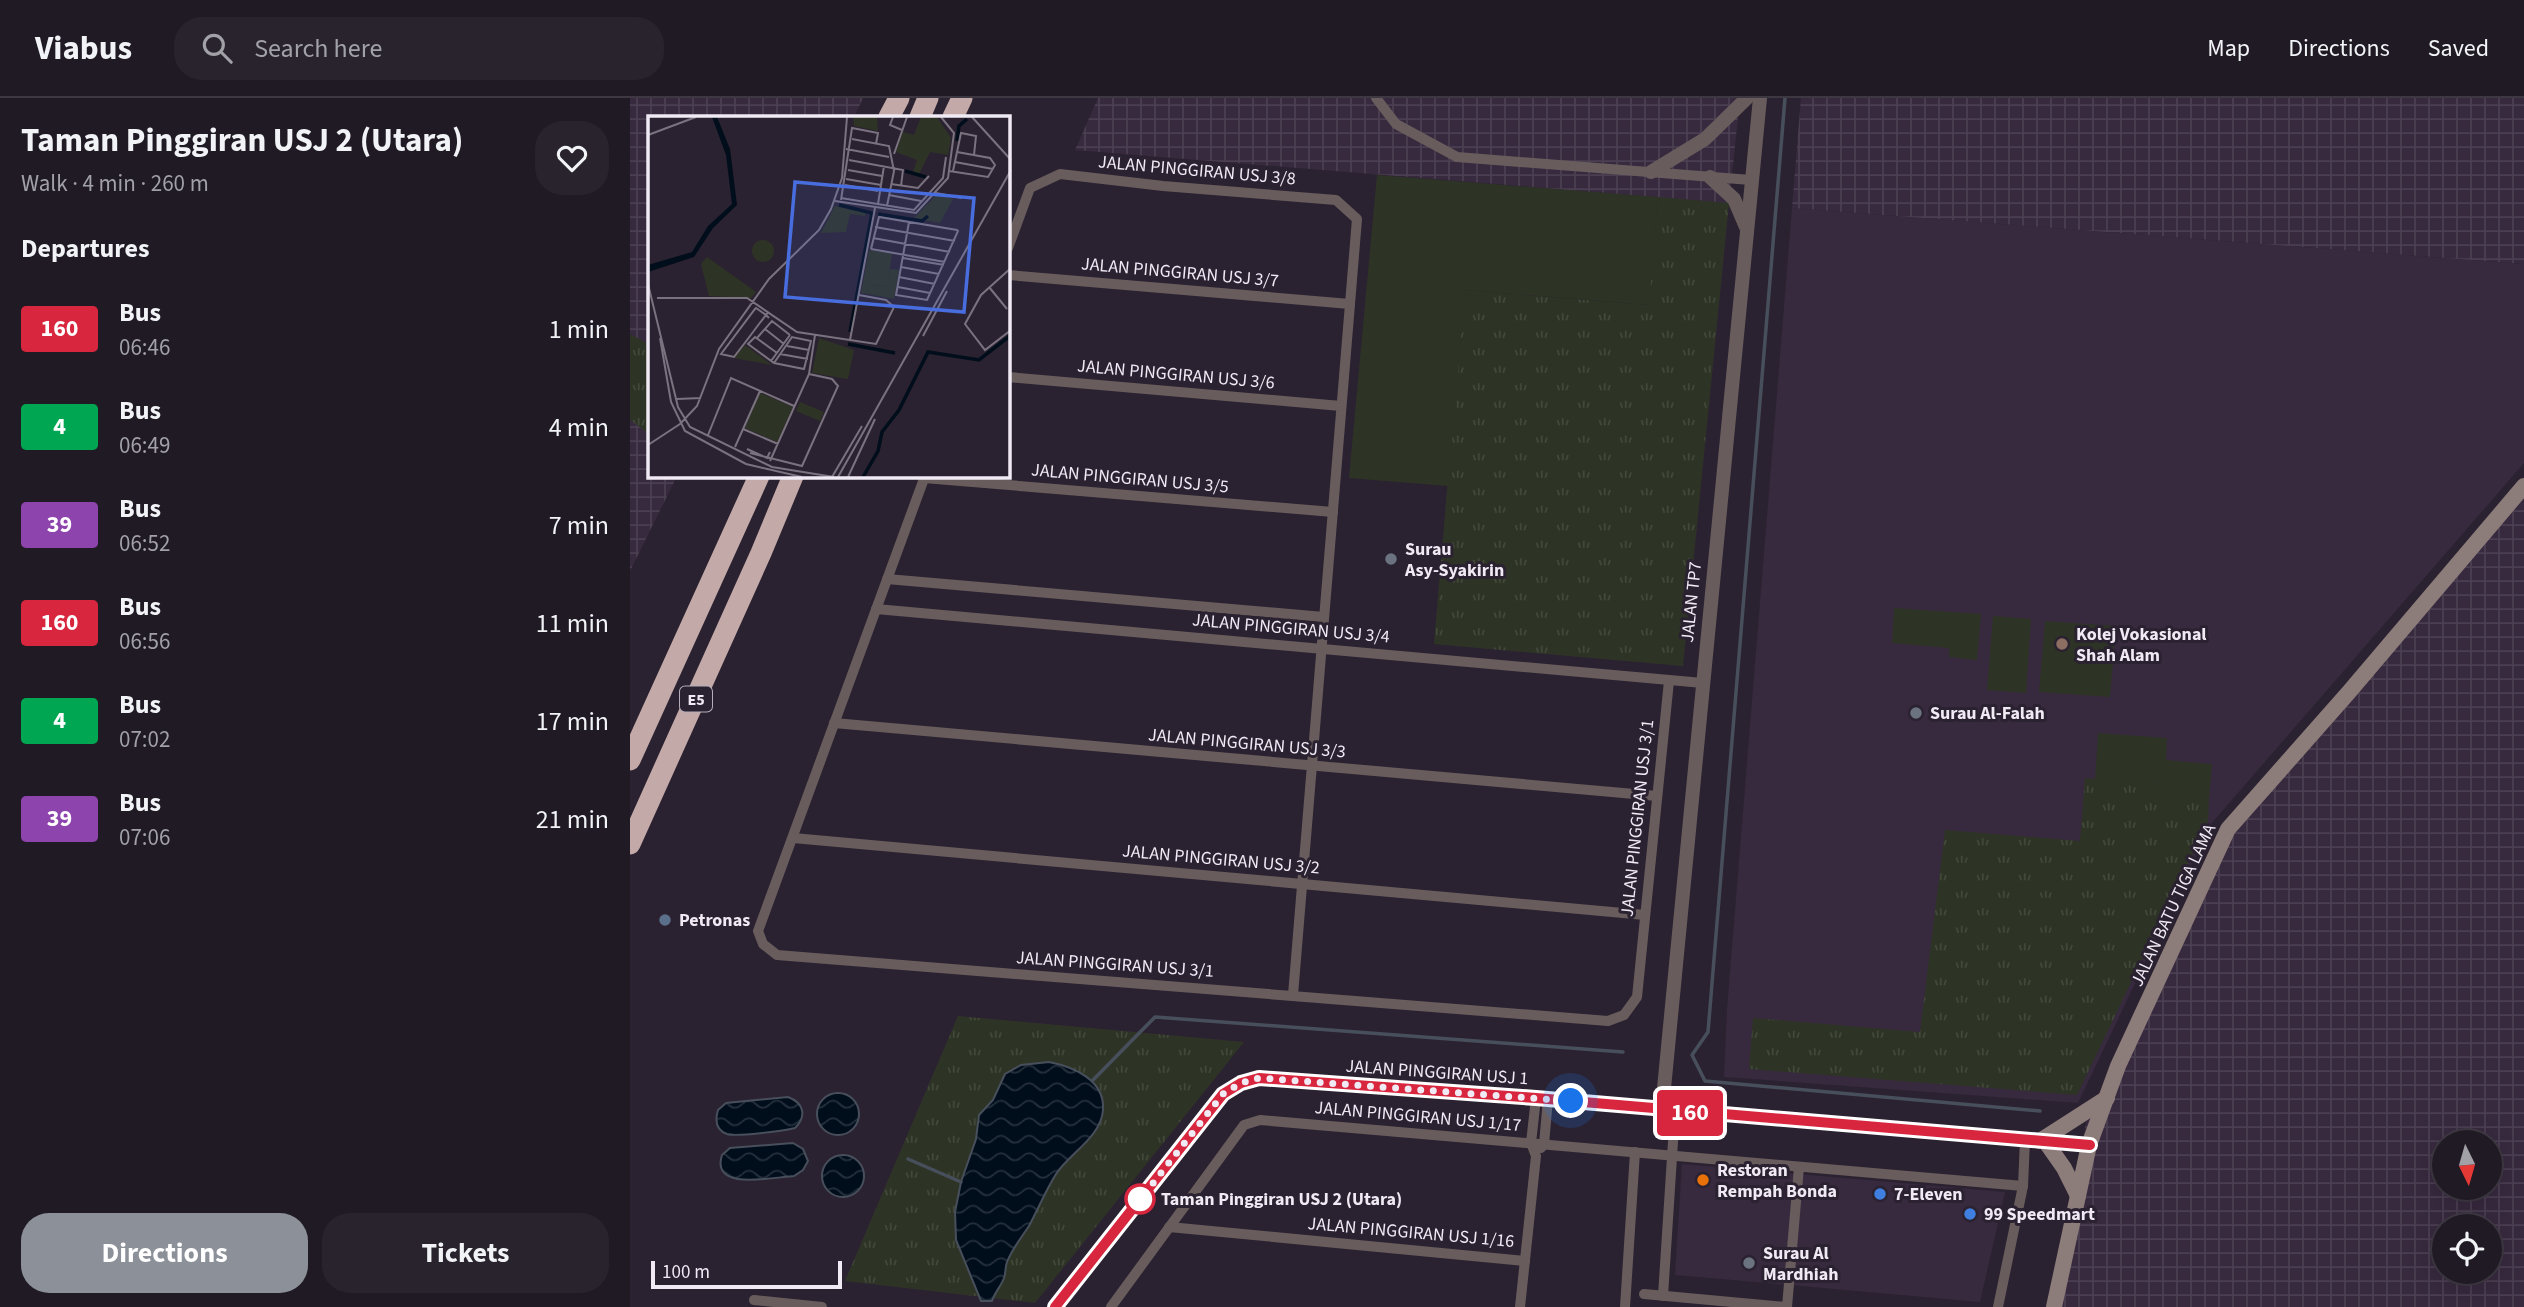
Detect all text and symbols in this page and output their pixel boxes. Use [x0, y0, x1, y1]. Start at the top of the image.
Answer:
search box [174, 17, 664, 80]
text: Viabus [35, 25, 132, 72]
icon: search [198, 29, 236, 67]
text: Search here [254, 30, 382, 67]
text: Map [2207, 31, 2250, 66]
text: Directions [2288, 31, 2390, 66]
text: Saved [2428, 31, 2489, 66]
inset map [648, 116, 1010, 478]
text: Taman Pinggiran USJ 2 (Utara) [21, 117, 463, 164]
button: heart [535, 121, 609, 195]
street label: JALAN PINGGIRAN USJ 3/8 [1097, 149, 1297, 192]
text: Walk · 4 min · 260 m [21, 167, 209, 200]
text: Departures [21, 230, 149, 267]
street label: JALAN PINGGIRAN USJ 3/7 [1080, 251, 1280, 294]
text: Bus [119, 294, 161, 331]
text: 160 [40, 311, 79, 346]
text: 1 min [549, 311, 609, 348]
text: 06:46 [119, 331, 170, 364]
street label: JALAN PINGGIRAN USJ 3/6 [1076, 353, 1276, 396]
text: Bus [119, 392, 161, 429]
text: 4 [53, 409, 66, 444]
text: 4 min [549, 409, 609, 446]
text: 06:49 [119, 429, 170, 462]
street label: JALAN PINGGIRAN USJ 3/5 [1030, 457, 1230, 500]
text: Bus [119, 490, 161, 527]
text: 39 [47, 507, 72, 542]
text: 7 min [549, 507, 609, 544]
text: 06:52 [119, 527, 170, 560]
place label: Surau Asy-Syakirin [1404, 537, 1504, 583]
marker: Surau Asy-Syakirin [1383, 551, 1399, 567]
street label: JALAN TP7 [1675, 560, 1708, 644]
text: Bus [119, 588, 161, 625]
text: 160 [40, 605, 79, 640]
text: 11 min [536, 605, 609, 642]
street label: JALAN PINGGIRAN USJ 3/4 [1191, 607, 1391, 650]
place label: Kolej Vokasional Shah Alam [2076, 622, 2207, 668]
text: 06:56 [119, 625, 170, 658]
marker: Kolej Vokasional Shah Alam [2054, 636, 2070, 652]
text: Bus [119, 686, 161, 723]
road number: E5 [680, 686, 712, 712]
place label: Surau Al-Falah [1930, 701, 2045, 726]
text: 4 [53, 703, 66, 738]
text: 17 min [536, 703, 609, 740]
marker: Surau Al-Falah [1908, 705, 1924, 721]
street label: JALAN PINGGIRAN USJ 3/1 [1615, 718, 1660, 918]
street label: JALAN PINGGIRAN USJ 3/3 [1147, 722, 1347, 765]
text: 07:02 [119, 723, 170, 756]
text: Bus [119, 784, 161, 821]
text: 39 [47, 801, 72, 836]
text: 21 min [536, 801, 609, 838]
street label: JALAN BATU TIGA LAMA [2125, 820, 2222, 991]
text: 07:06 [119, 821, 170, 854]
street label: JALAN PINGGIRAN USJ 3/2 [1121, 838, 1321, 881]
place label: Petronas [679, 908, 750, 933]
marker: Petronas [657, 912, 673, 928]
street label: JALAN PINGGIRAN USJ 3/1 [1015, 945, 1215, 984]
street label: JALAN PINGGIRAN USJ 1 [1345, 1054, 1529, 1091]
your location [1553, 1083, 1588, 1118]
line badge: 160 [1650, 1090, 1730, 1136]
street label: JALAN PINGGIRAN USJ 1/17 [1314, 1095, 1522, 1138]
text: 160 [1671, 1095, 1709, 1130]
north arrow [2432, 1130, 2502, 1200]
map controls [2432, 1130, 2502, 1284]
place label: Restoran Rempah Bonda [1717, 1158, 1837, 1204]
marker: Restoran Rempah Bonda [1695, 1172, 1711, 1188]
place label: 7-Eleven [1894, 1182, 1963, 1207]
marker: Taman Pinggiran USJ 2 (Utara) [1125, 1184, 1155, 1214]
marker: 7-Eleven [1872, 1186, 1888, 1202]
place label: Taman Pinggiran USJ 2 (Utara) [1161, 1187, 1402, 1212]
place label: 99 Speedmart [1984, 1202, 2095, 1227]
marker: 99 Speedmart [1962, 1206, 1978, 1222]
street label: JALAN PINGGIRAN USJ 1/16 [1307, 1211, 1515, 1254]
button: Directions [21, 1213, 308, 1293]
button: Tickets [322, 1213, 609, 1293]
button: locate [2432, 1214, 2502, 1284]
place label: Surau Al Mardhiah [1763, 1241, 1839, 1287]
marker: Surau Al Mardhiah [1741, 1255, 1757, 1271]
scale bar [651, 1258, 842, 1290]
text: 100 m [662, 1259, 710, 1286]

